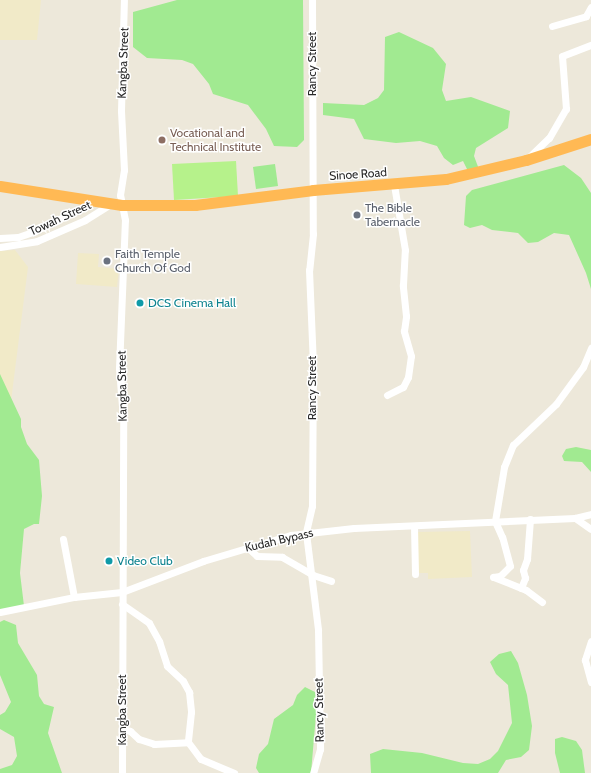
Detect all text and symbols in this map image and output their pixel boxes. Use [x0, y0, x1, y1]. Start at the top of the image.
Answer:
street label: Kangba Street [115, 27, 131, 99]
street label: Rancy Street [305, 32, 319, 96]
place label: Vocational and Technical Institute [170, 126, 261, 154]
marker: Vocational and Technical Institute [157, 135, 167, 145]
street label: Sinoe Road [329, 165, 387, 183]
street label: Towah Street [27, 197, 93, 239]
place label: The Bible Tabernacle [365, 201, 420, 229]
marker: The Bible Tabernacle [352, 210, 362, 220]
place label: Faith Temple Church Of God [115, 247, 191, 275]
marker: Faith Temple Church Of God [102, 256, 112, 266]
place label: DCS Cinema Hall [148, 296, 236, 310]
marker: DCS Cinema Hall [135, 298, 145, 308]
street label: Kangba Street [114, 350, 130, 422]
street label: Rancy Street [305, 356, 319, 420]
street label: Kudah Bypass [243, 525, 315, 555]
place label: Video Club [117, 554, 173, 568]
marker: Video Club [104, 556, 114, 566]
street label: Kangba Street [115, 674, 129, 746]
street label: Rancy Street [311, 678, 327, 742]

